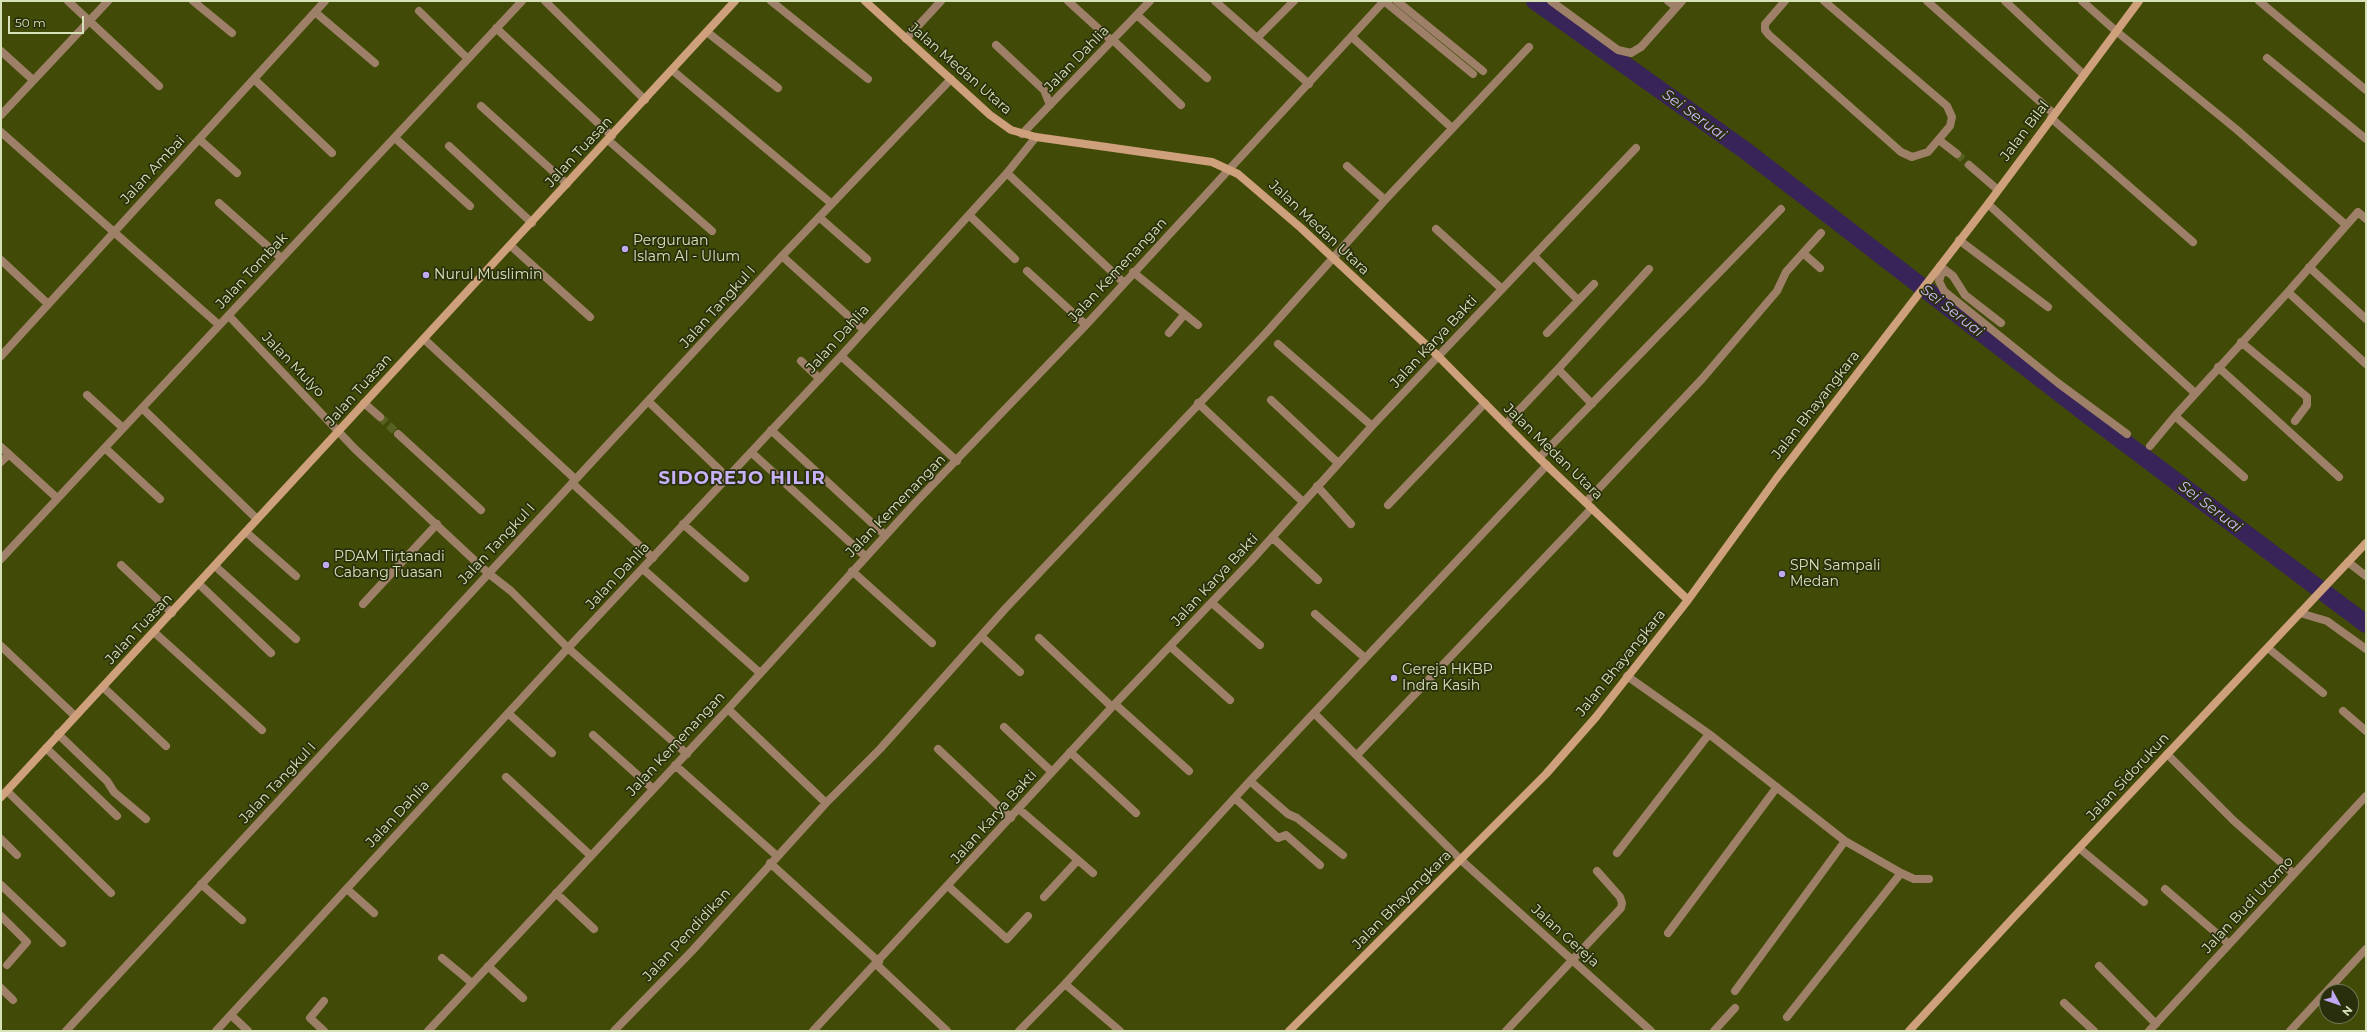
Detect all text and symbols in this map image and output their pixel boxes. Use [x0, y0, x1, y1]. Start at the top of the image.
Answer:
scale bar [10, 8, 86, 34]
text: 50 m [15, 15, 46, 30]
street label: Jalan Medan Utara [905, 20, 1015, 118]
street label: Jalan Dahlia [1041, 22, 1113, 96]
water label: Sei Seruai [1658, 86, 1730, 144]
street label: Jalan Bilal [1997, 98, 2053, 164]
street label: Jalan Tuasan [542, 113, 616, 191]
street label: Jalan Ambai [117, 133, 189, 207]
street label: Jalan Medan Utara [1265, 177, 1373, 279]
street label: Jalan Kemenangan [1065, 214, 1171, 326]
street label: Jalan Tombak [213, 230, 291, 312]
place label: Perguruan Islam Al - Ulum [633, 233, 740, 266]
marker: Perguruan Islam Al - Ulum [620, 244, 630, 254]
street label: Jalan Tangkul I [677, 262, 759, 352]
place label: Nurul Muslimin [434, 267, 542, 283]
marker: Nurul Muslimin [421, 270, 431, 280]
water label: Sei Seruai [1917, 281, 1987, 341]
street label: Jalan Karya Bakti [1387, 292, 1481, 392]
street label: Jalan Dahlia [803, 302, 873, 376]
street label: Jalan Mulyo [258, 329, 328, 401]
street label: Jalan Bhayangkara [1768, 347, 1864, 463]
street label: Jalan Tuasan [322, 351, 396, 429]
street label: Jalan Medan Utara [1500, 400, 1606, 504]
street label: Jalan Kemenangan [843, 451, 949, 561]
district label: SIDOREJO HILIR [658, 468, 826, 490]
water label: Sei Seruai [2175, 477, 2245, 537]
street label: Jalan Tangkul I [455, 500, 539, 588]
street label: Jalan Karya Bakti [1168, 530, 1262, 630]
street label: Jalan Dahlia [583, 539, 653, 613]
place label: PDAM Tirtanadi Cabang Tuasan [334, 549, 445, 582]
place label: SPN Sampali Medan [1790, 558, 1881, 590]
marker: PDAM Tirtanadi Cabang Tuasan [321, 560, 331, 570]
marker: SPN Sampali Medan [1777, 569, 1787, 579]
street label: Jalan Tuasan [102, 590, 176, 668]
street label: Jalan Bhayangkara [1573, 606, 1669, 720]
place label: Gereja HKBP Indra Kasih [1402, 662, 1493, 694]
marker: Gereja HKBP Indra Kasih [1389, 673, 1399, 683]
street label: Jalan Kemenangan [623, 688, 729, 800]
street label: Jalan Sidorukun [2083, 730, 2173, 824]
street label: Jalan Tangkul I [236, 739, 320, 827]
street label: Jalan Karya Bakti [948, 767, 1040, 867]
street label: Jalan Dahlia [363, 777, 433, 851]
street label: Jalan Bhayangkara [1349, 847, 1455, 953]
street label: Jalan Budi Utomo [2199, 853, 2297, 957]
street label: Jalan Pendidikan [640, 885, 734, 985]
street label: Jalan Gereja [1528, 901, 1602, 971]
north arrow [2319, 984, 2359, 1024]
text: N [2339, 1003, 2356, 1019]

